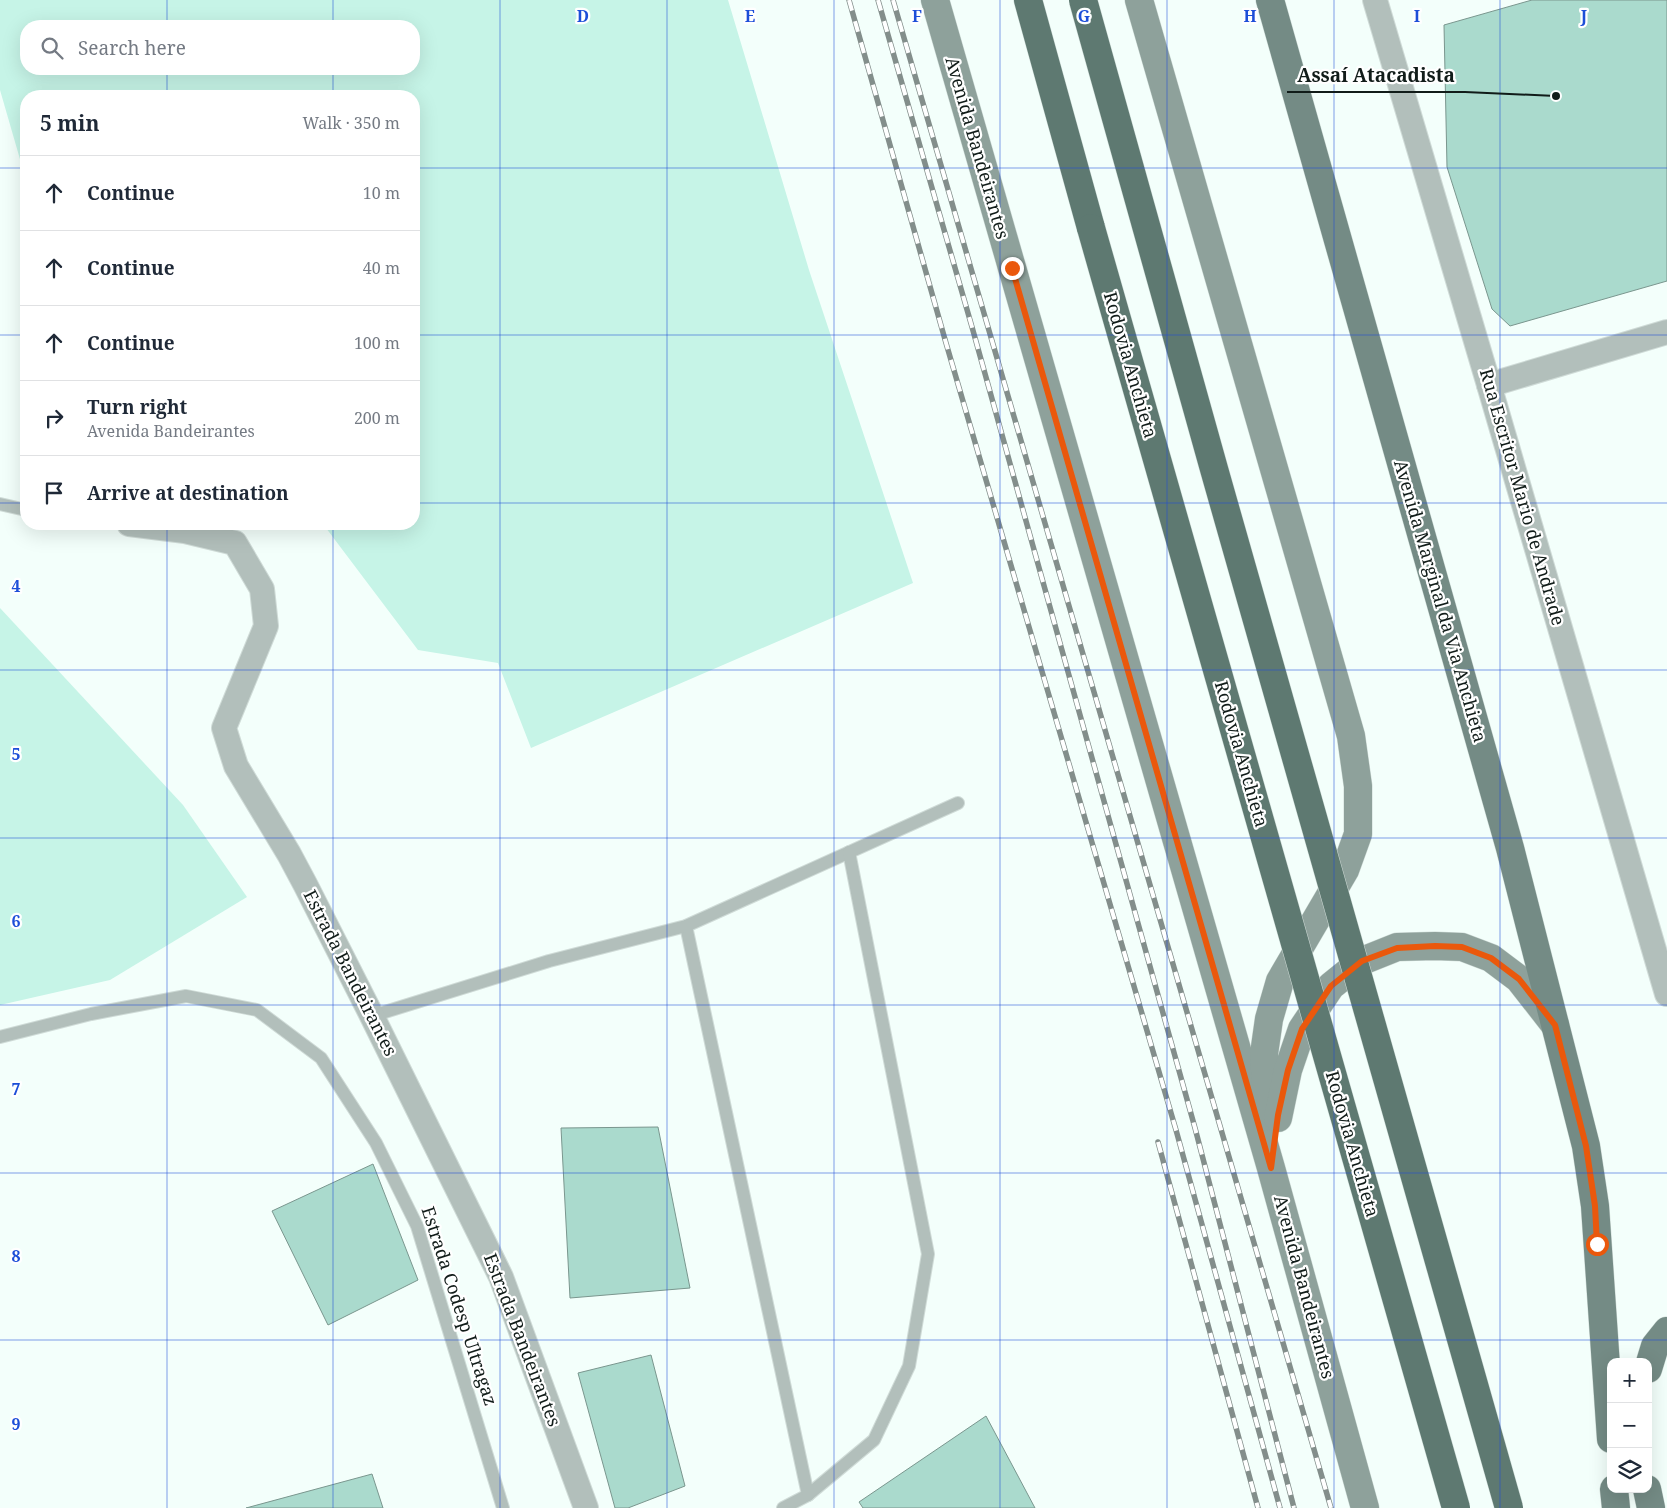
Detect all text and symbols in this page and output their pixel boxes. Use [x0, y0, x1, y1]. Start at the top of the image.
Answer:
text: D [577, 5, 589, 27]
text: E [745, 5, 755, 27]
text: F [912, 5, 922, 27]
text: G [1078, 5, 1090, 27]
text: H [1243, 5, 1257, 27]
text: I [1414, 5, 1420, 27]
text: J [1580, 5, 1588, 27]
search box [20, 20, 420, 75]
icon: search [38, 34, 66, 62]
text: Search here [78, 35, 186, 61]
street label: Avenida Bandeirantes [940, 54, 1016, 242]
callout: Assaí Atacadista [1287, 58, 1465, 92]
text: Assaí Atacadista [1297, 62, 1455, 88]
text: 5 min [40, 109, 99, 137]
text: Walk · 350 m [303, 112, 400, 134]
icon: ahead [40, 179, 68, 207]
text: Continue [87, 180, 175, 206]
text: 10 m [363, 182, 400, 204]
icon: ahead [40, 254, 68, 282]
text: Continue [87, 255, 175, 281]
text: 40 m [363, 257, 400, 279]
route end [1001, 257, 1024, 280]
street label: Rodovia Anchieta [1099, 289, 1163, 441]
icon: ahead [40, 329, 68, 357]
text: Continue [87, 330, 175, 356]
text: 100 m [354, 332, 400, 354]
street label: Rua Escritor Mario de Andrade [1475, 365, 1571, 628]
text: Turn right [87, 394, 187, 420]
icon: right [40, 404, 68, 432]
text: 200 m [354, 407, 400, 429]
text: Avenida Bandeirantes [87, 420, 255, 442]
street label: Avenida Marginal da Via Anchieta [1389, 457, 1493, 745]
icon: arrive [40, 479, 68, 507]
text: Arrive at destination [87, 480, 289, 506]
text: 4 [11, 575, 21, 597]
street label: Rodovia Anchieta [1210, 678, 1274, 830]
text: 5 [11, 743, 21, 765]
street label: Estrada Bandeirantes [298, 885, 403, 1060]
text: 6 [11, 910, 21, 932]
street label: Rodovia Anchieta [1321, 1068, 1385, 1220]
text: 7 [11, 1078, 21, 1100]
street label: Avenida Bandeirantes [1269, 1192, 1341, 1381]
street label: Estrada Codesp Ultragaz [416, 1203, 503, 1408]
route start [1586, 1233, 1609, 1256]
text: 8 [11, 1245, 21, 1267]
street label: Estrada Bandeirantes [479, 1250, 567, 1430]
map controls [1607, 1358, 1652, 1493]
button: + [1607, 1358, 1652, 1403]
button: − [1607, 1403, 1652, 1448]
text: 9 [11, 1413, 21, 1435]
button: layers [1607, 1448, 1652, 1493]

